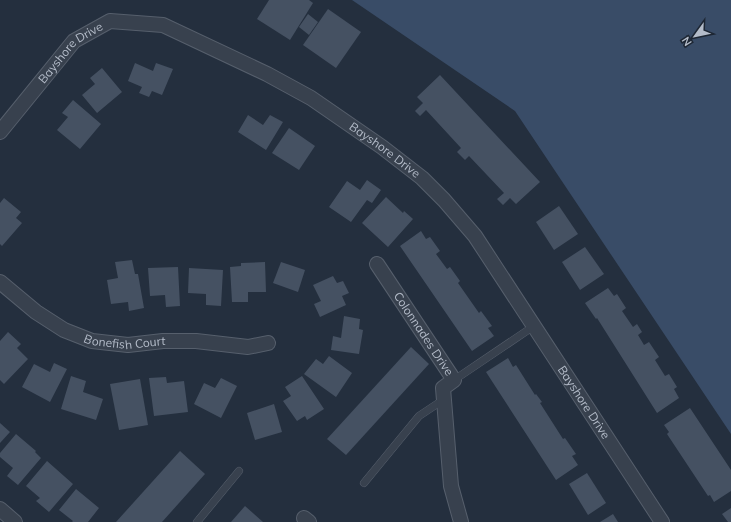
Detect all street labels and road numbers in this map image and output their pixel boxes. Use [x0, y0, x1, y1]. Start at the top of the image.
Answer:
street label: Bayshore Drive [35, 19, 105, 86]
street label: Bayshore Drive [347, 119, 423, 181]
street label: Colonnades Drive [391, 289, 457, 378]
street label: Bonefish Court [82, 331, 165, 352]
street label: Bayshore Drive [555, 363, 614, 442]

